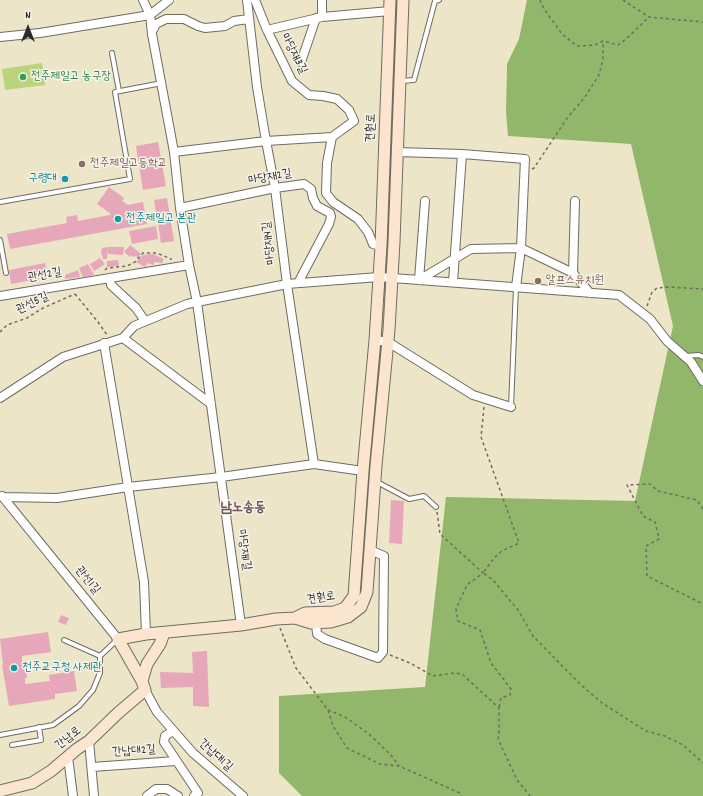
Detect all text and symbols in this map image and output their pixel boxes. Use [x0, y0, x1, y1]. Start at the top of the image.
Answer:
north arrow [8, 8, 48, 48]
text: N [25, 8, 31, 24]
street label: 마당재3길 [277, 31, 309, 77]
place label: 전주제일고 농구장 [31, 70, 111, 84]
marker: 전주제일고 농구장 [18, 72, 28, 82]
street label: 견훤로 [364, 113, 380, 143]
place label: 전주제일고등학교 [90, 157, 167, 171]
marker: 전주제일고등학교 [77, 159, 87, 169]
street label: 마당재2길 [247, 167, 293, 189]
place label: 구령대 [28, 172, 57, 186]
marker: 구령대 [60, 174, 70, 184]
place label: 전주제일고 본관 [126, 212, 196, 226]
marker: 전주제일고 본관 [113, 214, 123, 224]
street label: 마당재4길 [260, 220, 280, 266]
street label: 관선2길 [27, 266, 63, 286]
place label: 알프스유치원 [546, 274, 604, 288]
marker: 알프스유치원 [533, 276, 543, 286]
street label: 관선5길 [14, 290, 52, 318]
district label: 남노송동 [220, 501, 266, 517]
street label: 마당재1길 [233, 529, 253, 571]
street label: 관선1길 [71, 564, 103, 598]
street label: 견훤로 [306, 590, 336, 608]
place label: 천주교구청 사제관 [22, 661, 102, 675]
marker: 천주교구청 사제관 [9, 663, 19, 673]
street label: 간납로 [53, 724, 85, 754]
street label: 간납대1길 [195, 737, 235, 775]
street label: 간납대2길 [112, 743, 156, 761]

